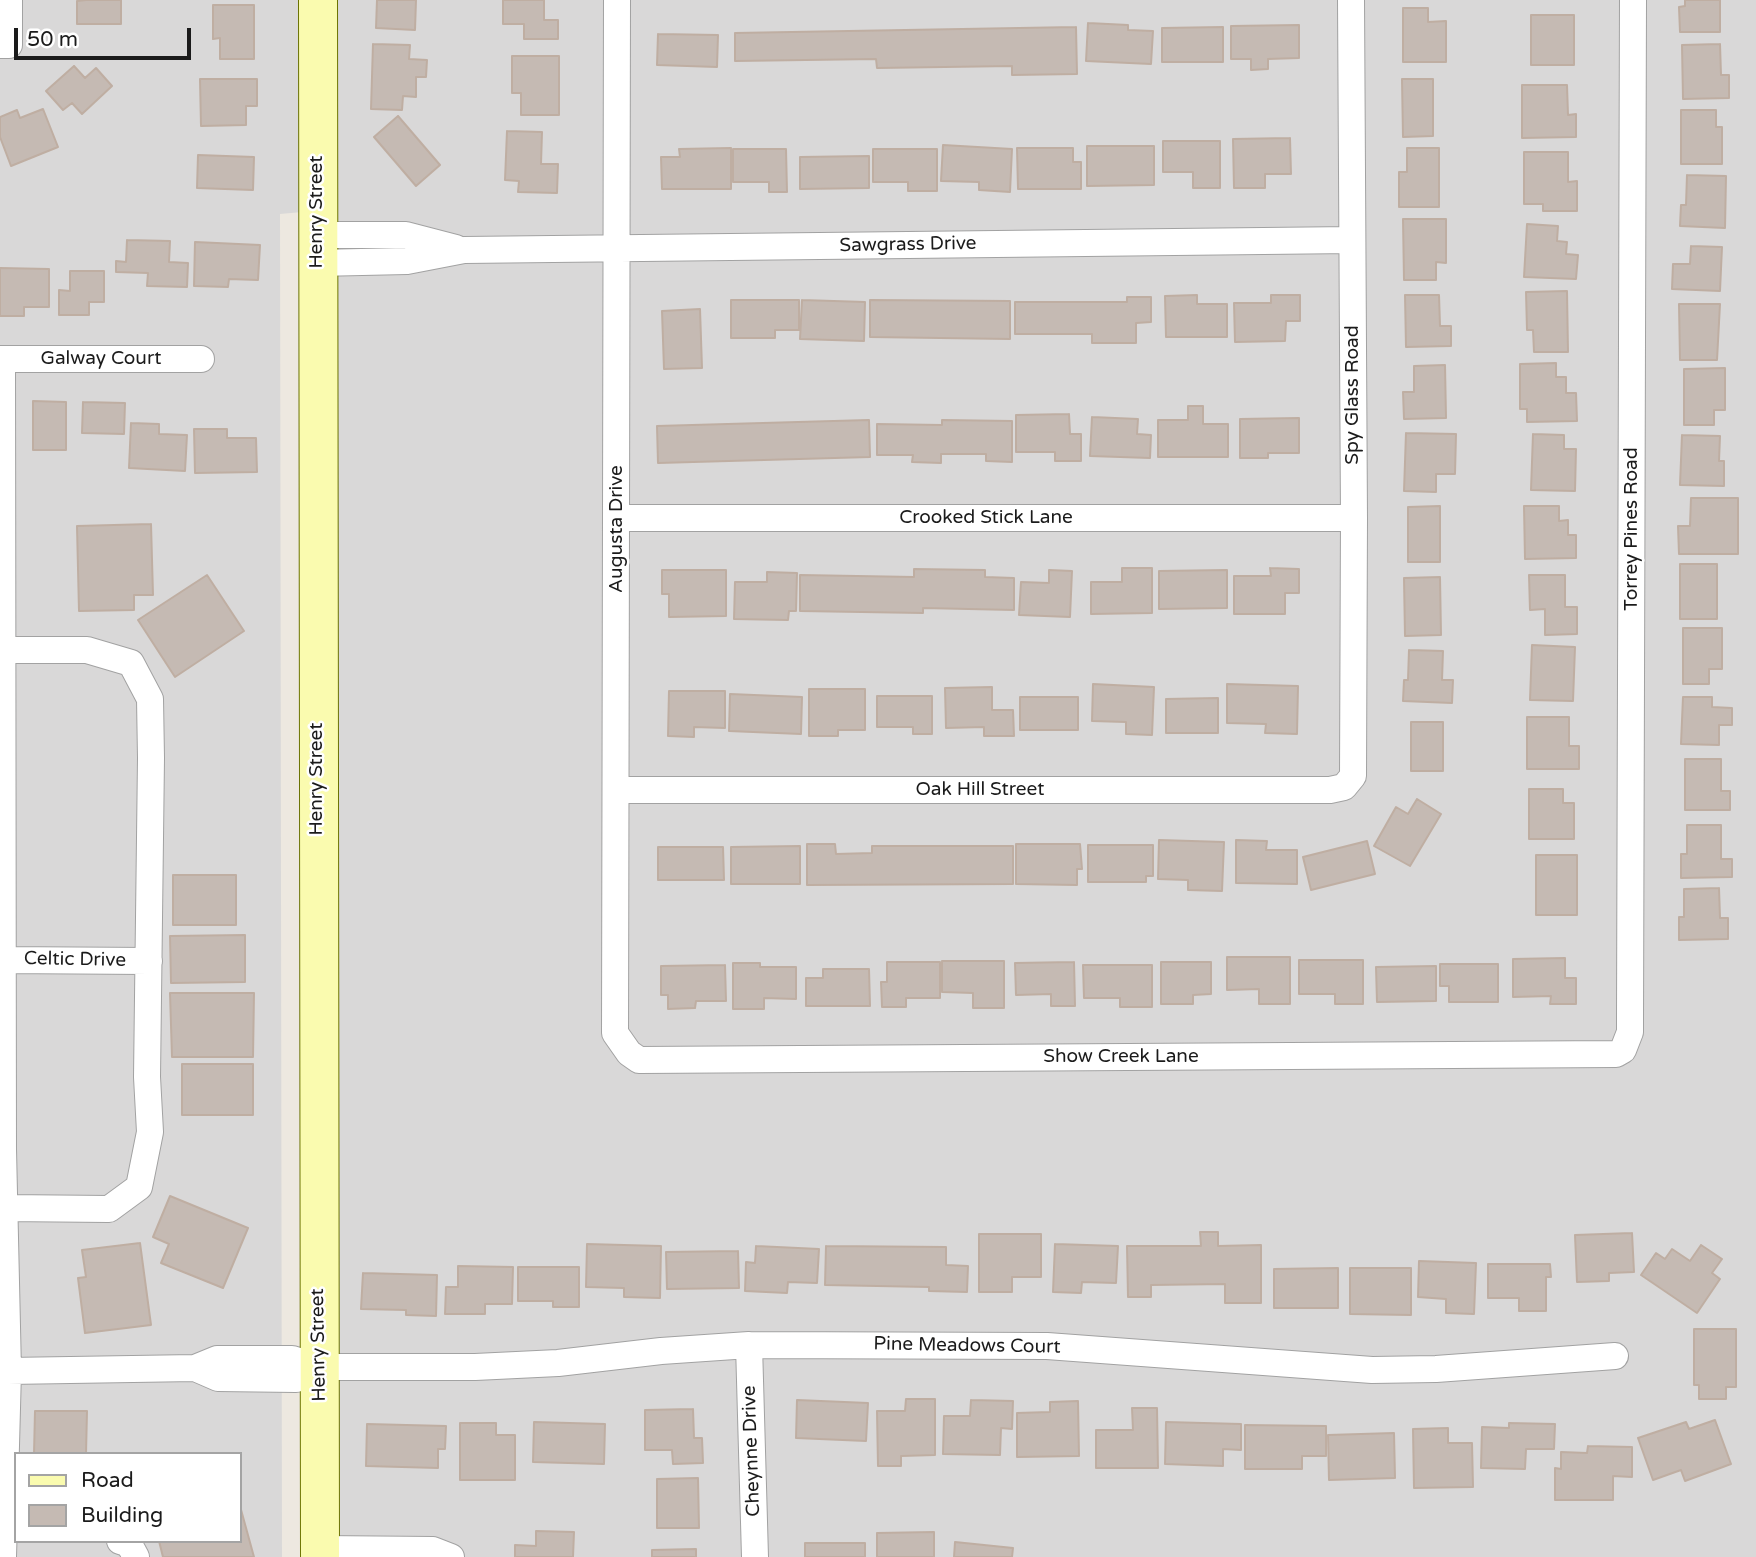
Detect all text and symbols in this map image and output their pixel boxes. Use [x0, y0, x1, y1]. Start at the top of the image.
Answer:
scale bar [18, 14, 194, 58]
text: 50 m [27, 27, 78, 52]
street label: Henry Street [306, 155, 328, 269]
street label: Sawgrass Drive [839, 232, 977, 258]
street label: Spy Glass Road [1342, 325, 1364, 465]
street label: Galway Court [41, 348, 161, 370]
street label: Torrey Pines Road [1621, 447, 1643, 611]
street label: Augusta Drive [606, 465, 628, 593]
street label: Crooked Stick Lane [899, 507, 1073, 529]
street label: Henry Street [306, 722, 328, 836]
street label: Oak Hill Street [916, 779, 1044, 801]
street label: Celtic Drive [24, 948, 126, 972]
street label: Show Creek Lane [1043, 1046, 1199, 1068]
street label: Henry Street [307, 1288, 331, 1402]
street label: Pine Meadows Court [873, 1333, 1061, 1359]
street label: Cheynne Drive [738, 1385, 766, 1517]
legend [14, 1452, 242, 1543]
text: Road [81, 1468, 134, 1493]
text: Building [81, 1503, 163, 1528]

